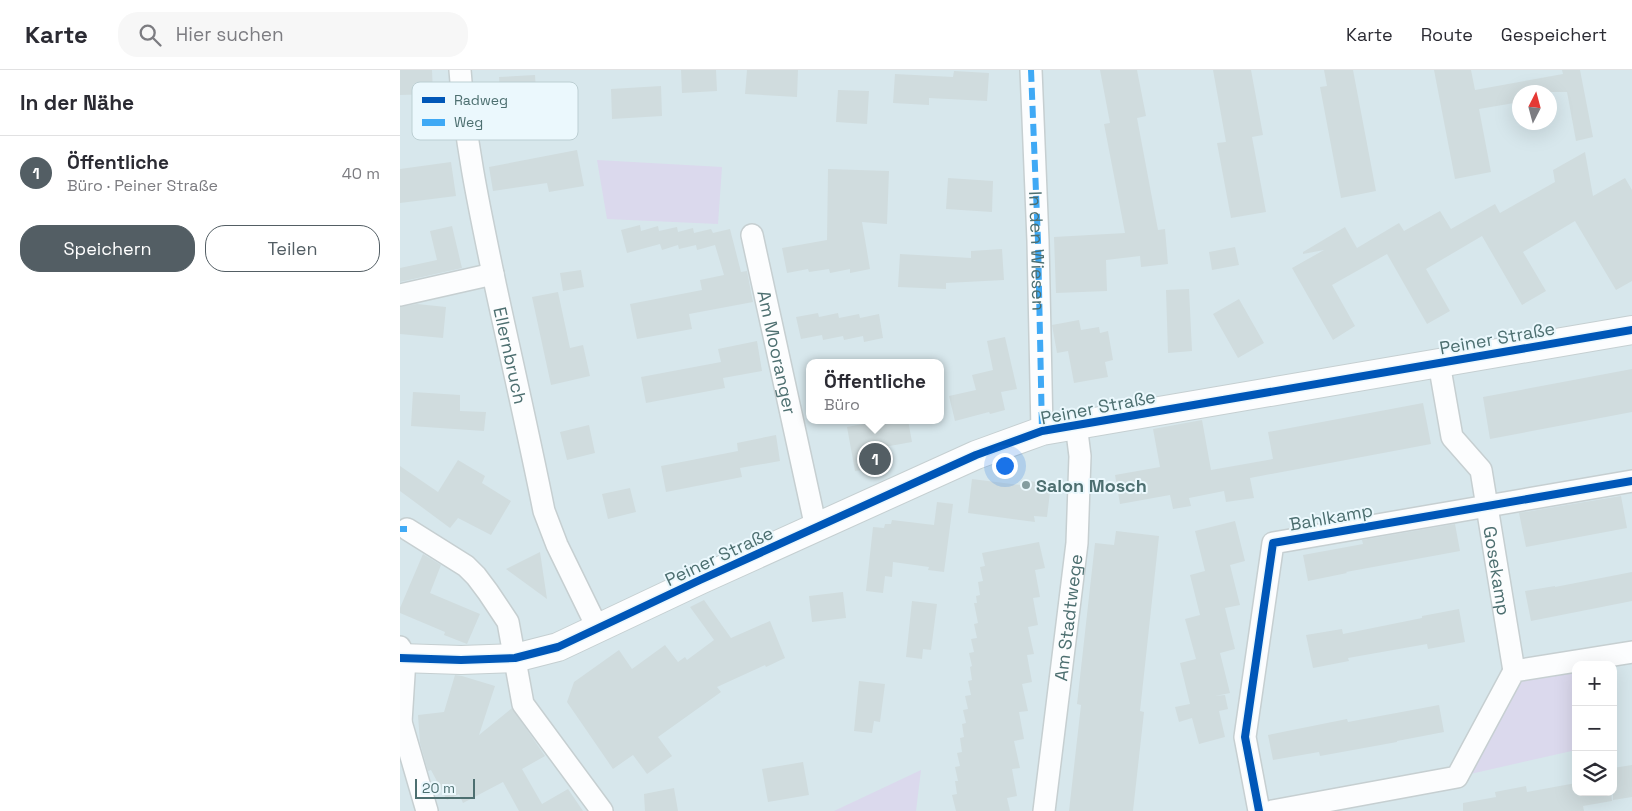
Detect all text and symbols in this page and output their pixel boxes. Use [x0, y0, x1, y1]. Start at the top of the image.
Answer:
search box [118, 12, 468, 57]
text: Karte [25, 19, 88, 50]
icon: search [136, 21, 164, 49]
text: Hier suchen [176, 22, 284, 47]
text: Karte [1346, 23, 1393, 46]
text: Route [1421, 23, 1473, 46]
text: Gespeichert [1501, 23, 1607, 46]
legend [412, 82, 578, 140]
north arrow [1512, 85, 1557, 130]
text: In der Nähe [20, 89, 134, 116]
text: Radweg [454, 91, 508, 109]
text: Weg [454, 113, 483, 131]
text: Öffentliche [67, 150, 169, 175]
text: 1 [32, 163, 40, 184]
text: 40 m [342, 163, 380, 184]
text: Büro · Peiner Straße [67, 175, 218, 196]
street label: In den Wiesen [1024, 190, 1051, 311]
button: Speichern [20, 225, 195, 272]
button: Teilen [205, 225, 380, 272]
street label: Am Mooranger [753, 288, 802, 417]
street label: Ellernbruch [489, 305, 533, 406]
street label: Peiner Straße [1437, 317, 1557, 359]
popup [806, 359, 944, 424]
text: Öffentliche [824, 369, 926, 394]
street label: Peiner Straße [1038, 385, 1158, 429]
text: Büro [824, 394, 860, 415]
pin: 1 [859, 440, 891, 478]
your location [992, 453, 1018, 479]
place label: Salon Mosch [1036, 474, 1147, 497]
marker: Salon Mosch [1020, 479, 1032, 491]
street label: Bahlkamp [1287, 498, 1375, 536]
street label: Peiner Straße [661, 521, 777, 591]
street label: Gosekamp [1479, 524, 1516, 617]
street label: Am Stadtwege [1049, 553, 1087, 682]
map controls [1572, 661, 1617, 796]
button: + [1572, 661, 1617, 706]
button: − [1572, 706, 1617, 751]
button: layers [1572, 751, 1617, 796]
scale bar [415, 776, 475, 799]
text: 20 m [422, 779, 455, 797]

